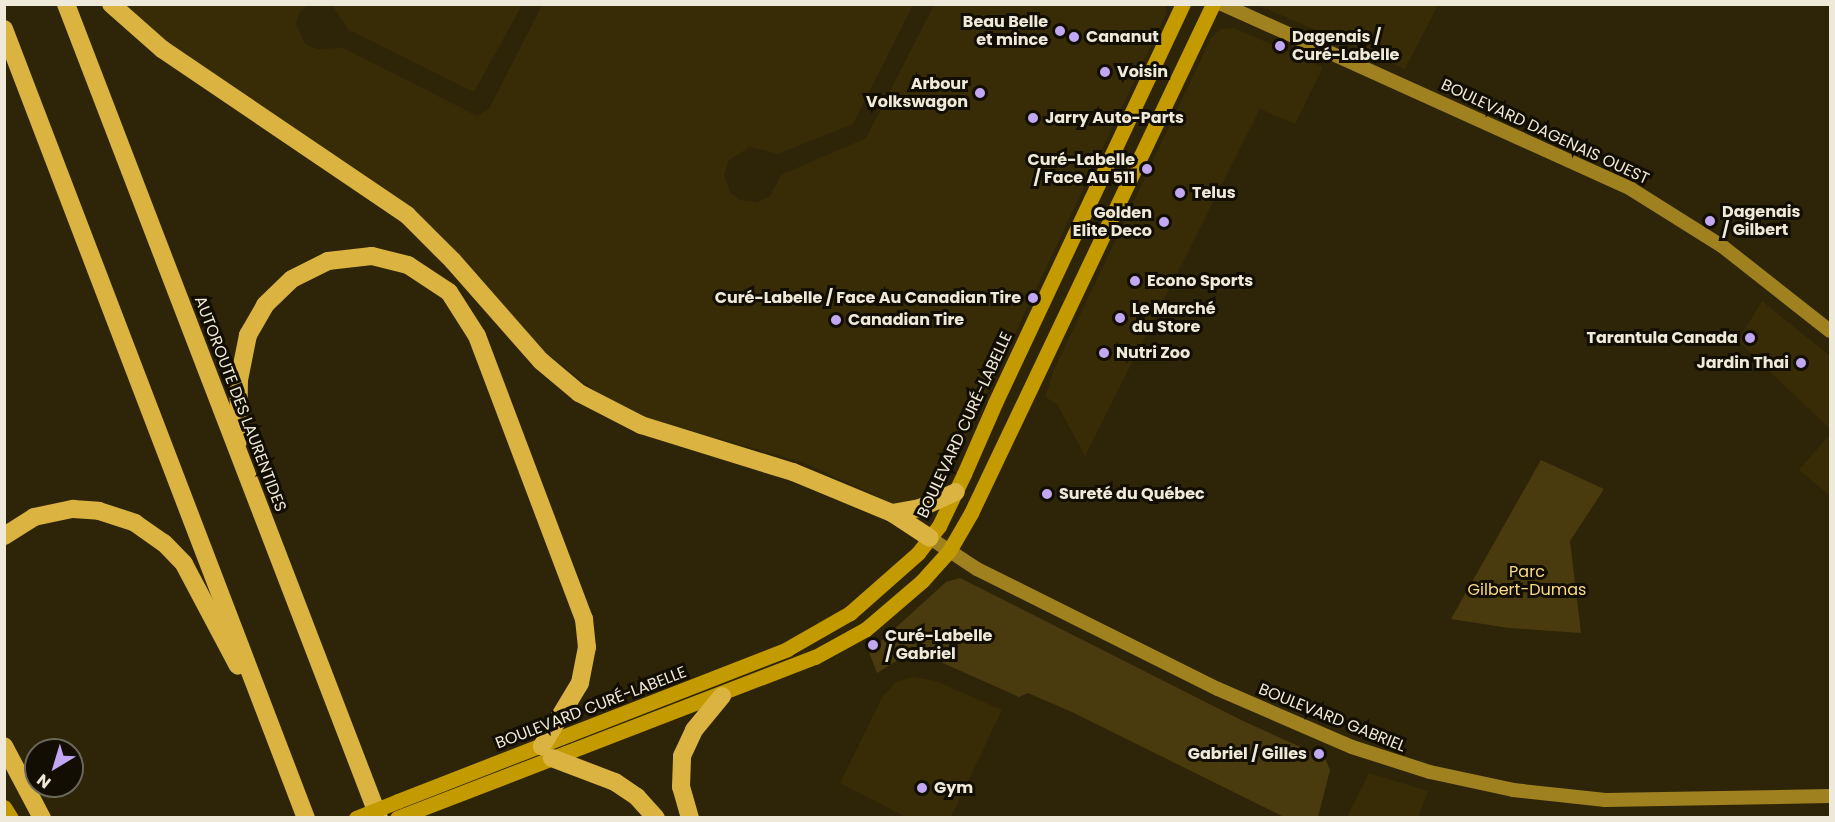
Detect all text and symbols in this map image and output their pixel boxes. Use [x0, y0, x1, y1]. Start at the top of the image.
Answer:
place label: Beau Belle et mince [963, 12, 1048, 50]
marker: Beau Belle et mince [1053, 24, 1067, 38]
place label: Cananut [1086, 27, 1159, 47]
place label: Dagenais / Curé-Labelle [1292, 27, 1399, 65]
marker: Cananut [1067, 30, 1081, 44]
marker: Dagenais / Curé-Labelle [1273, 39, 1287, 53]
place label: Voisin [1117, 62, 1168, 82]
marker: Voisin [1098, 65, 1112, 79]
place label: Arbour Volkswagon [866, 74, 968, 112]
street label: BOULEVARD DAGENAIS OUEST [1438, 75, 1652, 189]
marker: Arbour Volkswagon [973, 86, 987, 100]
place label: Jarry Auto-Parts [1045, 108, 1184, 128]
marker: Jarry Auto-Parts [1026, 111, 1040, 125]
place label: Curé-Labelle / Face Au 511 [1028, 150, 1135, 188]
marker: Curé-Labelle / Face Au 511 [1140, 162, 1154, 176]
place label: Telus [1192, 183, 1236, 203]
marker: Telus [1173, 186, 1187, 200]
place label: Dagenais / Gilbert [1722, 202, 1801, 240]
place label: Golden Elite Deco [1073, 203, 1152, 241]
marker: Dagenais / Gilbert [1703, 214, 1717, 228]
marker: Golden Elite Deco [1157, 215, 1171, 229]
place label: Econo Sports [1147, 271, 1253, 291]
marker: Econo Sports [1128, 274, 1142, 288]
place label: Curé-Labelle / Face Au Canadian Tire [715, 288, 1021, 308]
marker: Curé-Labelle / Face Au Canadian Tire [1026, 291, 1040, 305]
street label: AUTOROUTE DES LAURENTIDES [190, 293, 290, 515]
place label: Le Marché du Store [1132, 299, 1216, 337]
place label: Canadian Tire [848, 310, 964, 330]
marker: Le Marché du Store [1113, 311, 1127, 325]
marker: Canadian Tire [829, 313, 843, 327]
place label: Tarantula Canada [1586, 328, 1738, 348]
street label: BOULEVARD CURÉ-LABELLE [913, 329, 1017, 521]
marker: Tarantula Canada [1743, 331, 1757, 345]
place label: Nutri Zoo [1116, 343, 1190, 363]
marker: Nutri Zoo [1097, 346, 1111, 360]
place label: Jardin Thai [1696, 353, 1789, 373]
marker: Jardin Thai [1794, 356, 1808, 370]
place label: Sureté du Québec [1059, 484, 1205, 504]
marker: Sureté du Québec [1040, 487, 1054, 501]
park label: Parc Gilbert-Dumas [1468, 562, 1586, 600]
place label: Curé-Labelle / Gabriel [885, 626, 992, 664]
marker: Curé-Labelle / Gabriel [866, 638, 880, 652]
street label: BOULEVARD CURÉ-LABELLE [493, 663, 689, 753]
street label: BOULEVARD GABRIEL [1256, 680, 1408, 756]
north arrow [24, 738, 84, 798]
place label: Gabriel / Gilles [1188, 744, 1307, 764]
marker: Gabriel / Gilles [1312, 747, 1326, 761]
text: N [32, 768, 56, 794]
place label: Gym [934, 778, 973, 798]
marker: Gym [915, 781, 929, 795]

